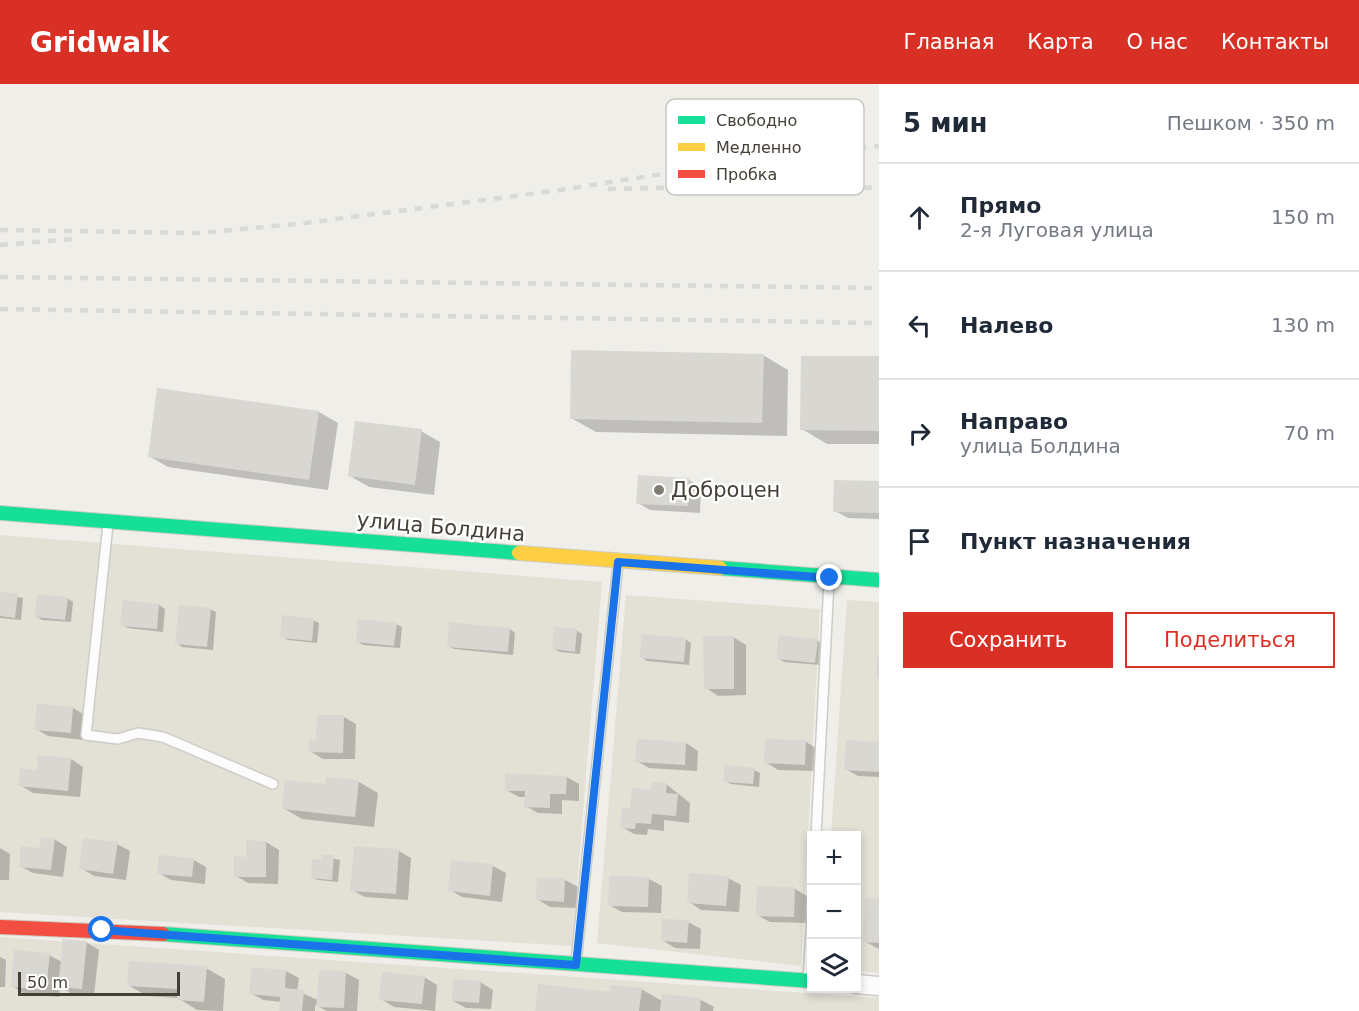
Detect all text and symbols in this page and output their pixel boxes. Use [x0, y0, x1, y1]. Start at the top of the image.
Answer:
text: Gridwalk [30, 26, 169, 59]
text: Главная [904, 30, 994, 54]
text: Карта [1027, 30, 1094, 54]
text: О нас [1127, 30, 1188, 54]
text: Контакты [1221, 30, 1329, 54]
legend [666, 99, 864, 195]
text: 5 мин [903, 108, 988, 138]
text: Свободно [716, 111, 797, 130]
text: Пешком · 350 m [1167, 111, 1335, 135]
text: Медленно [716, 138, 802, 157]
text: Пробка [716, 165, 777, 184]
text: Прямо [960, 193, 1041, 218]
icon: ahead [903, 201, 936, 234]
text: 150 m [1271, 205, 1335, 229]
text: 2-я Луговая улица [960, 218, 1154, 242]
icon: left [903, 309, 936, 342]
text: Налево [960, 313, 1053, 338]
text: 130 m [1271, 313, 1335, 337]
text: Направо [960, 409, 1068, 434]
icon: right [903, 417, 936, 450]
text: 70 m [1284, 421, 1335, 445]
text: улица Болдина [960, 434, 1121, 458]
place label: Доброцен [671, 478, 780, 502]
marker: Доброцен [652, 483, 666, 497]
street label: улица Болдина [356, 508, 526, 546]
icon: arrive [903, 525, 936, 558]
text: Пункт назначения [960, 529, 1191, 554]
route end [816, 564, 842, 590]
button: Сохранить [903, 612, 1113, 668]
button: Поделиться [1125, 612, 1335, 668]
map controls [807, 831, 861, 993]
button: + [807, 831, 861, 885]
button: − [807, 885, 861, 939]
route start [88, 916, 114, 942]
button: layers [807, 939, 861, 993]
scale bar [18, 969, 180, 996]
text: 50 m [27, 973, 68, 992]

